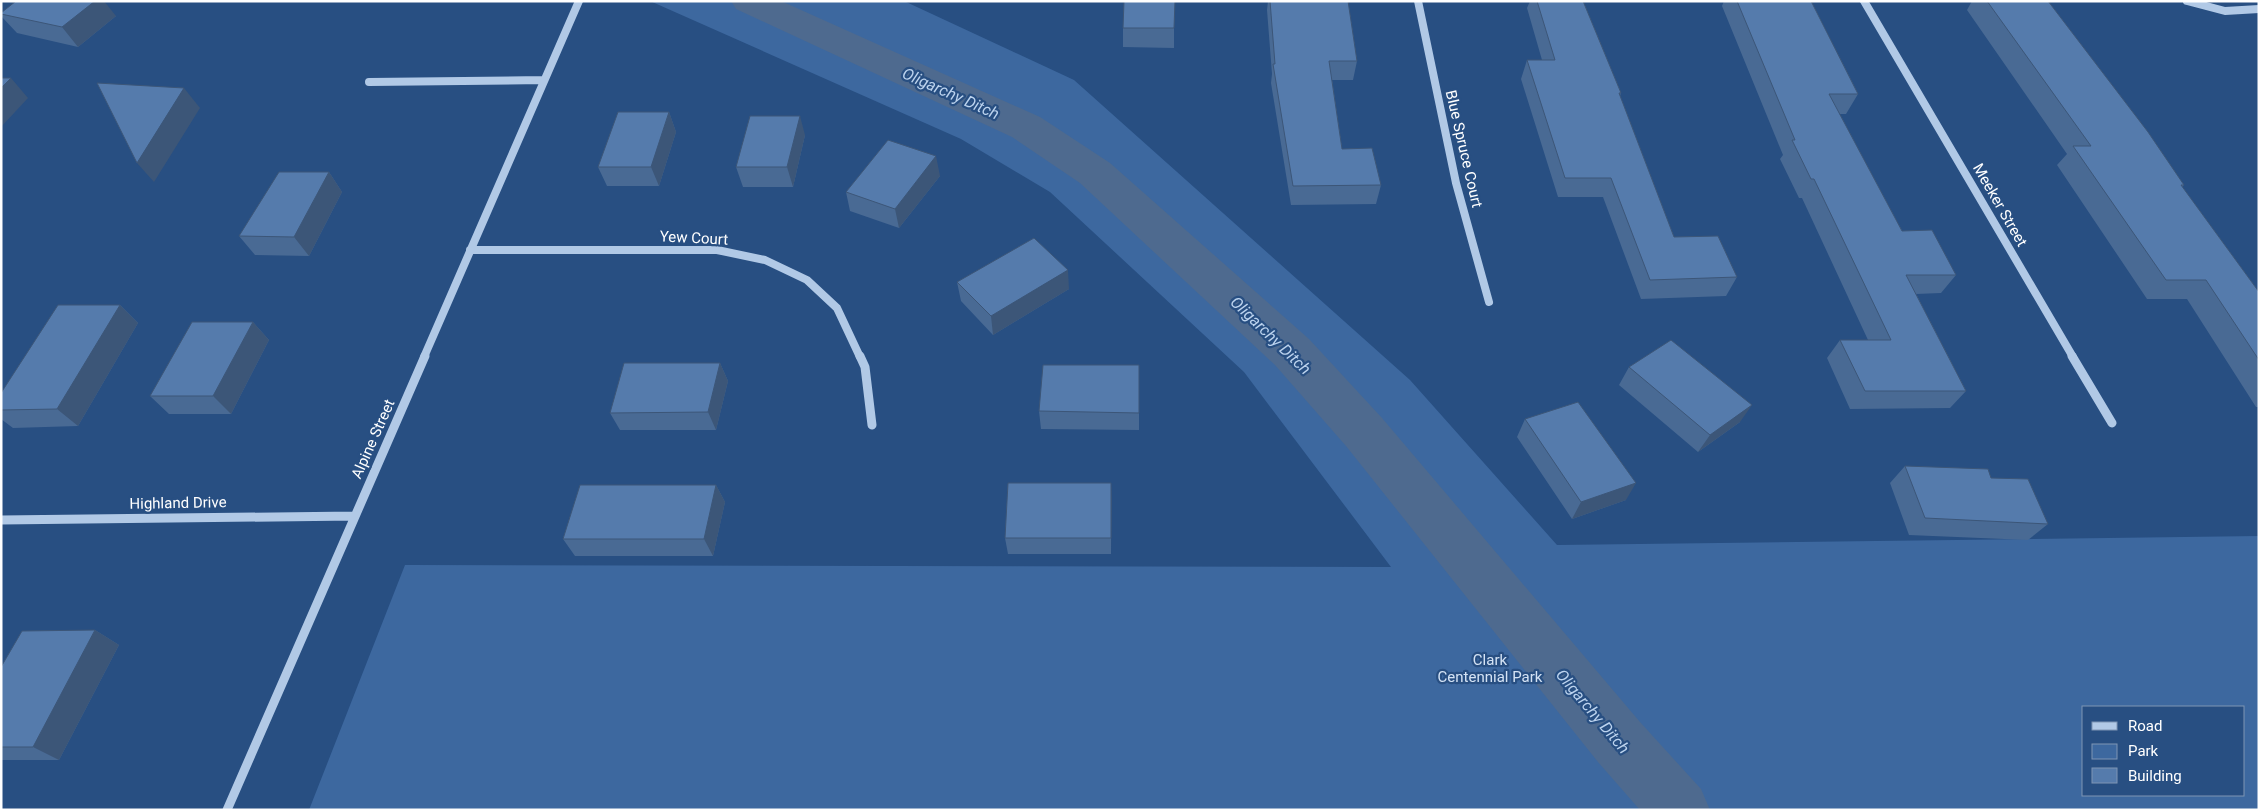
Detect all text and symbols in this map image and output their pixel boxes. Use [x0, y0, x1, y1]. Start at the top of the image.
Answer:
water label: Oligarchy Ditch [899, 64, 1002, 123]
street label: Blue Spruce Court [1442, 88, 1486, 210]
street label: Meeker Street [1969, 160, 2031, 250]
street label: Yew Court [659, 227, 729, 249]
water label: Oligarchy Ditch [1227, 292, 1315, 378]
street label: Alpine Street [347, 396, 399, 482]
street label: Highland Drive [129, 493, 227, 513]
park label: Clark Centennial Park [1438, 651, 1543, 686]
water label: Oligarchy Ditch [1552, 665, 1633, 757]
legend [2082, 706, 2245, 796]
text: Road [2128, 717, 2162, 735]
text: Park [2128, 742, 2159, 760]
text: Building [2128, 767, 2182, 785]

